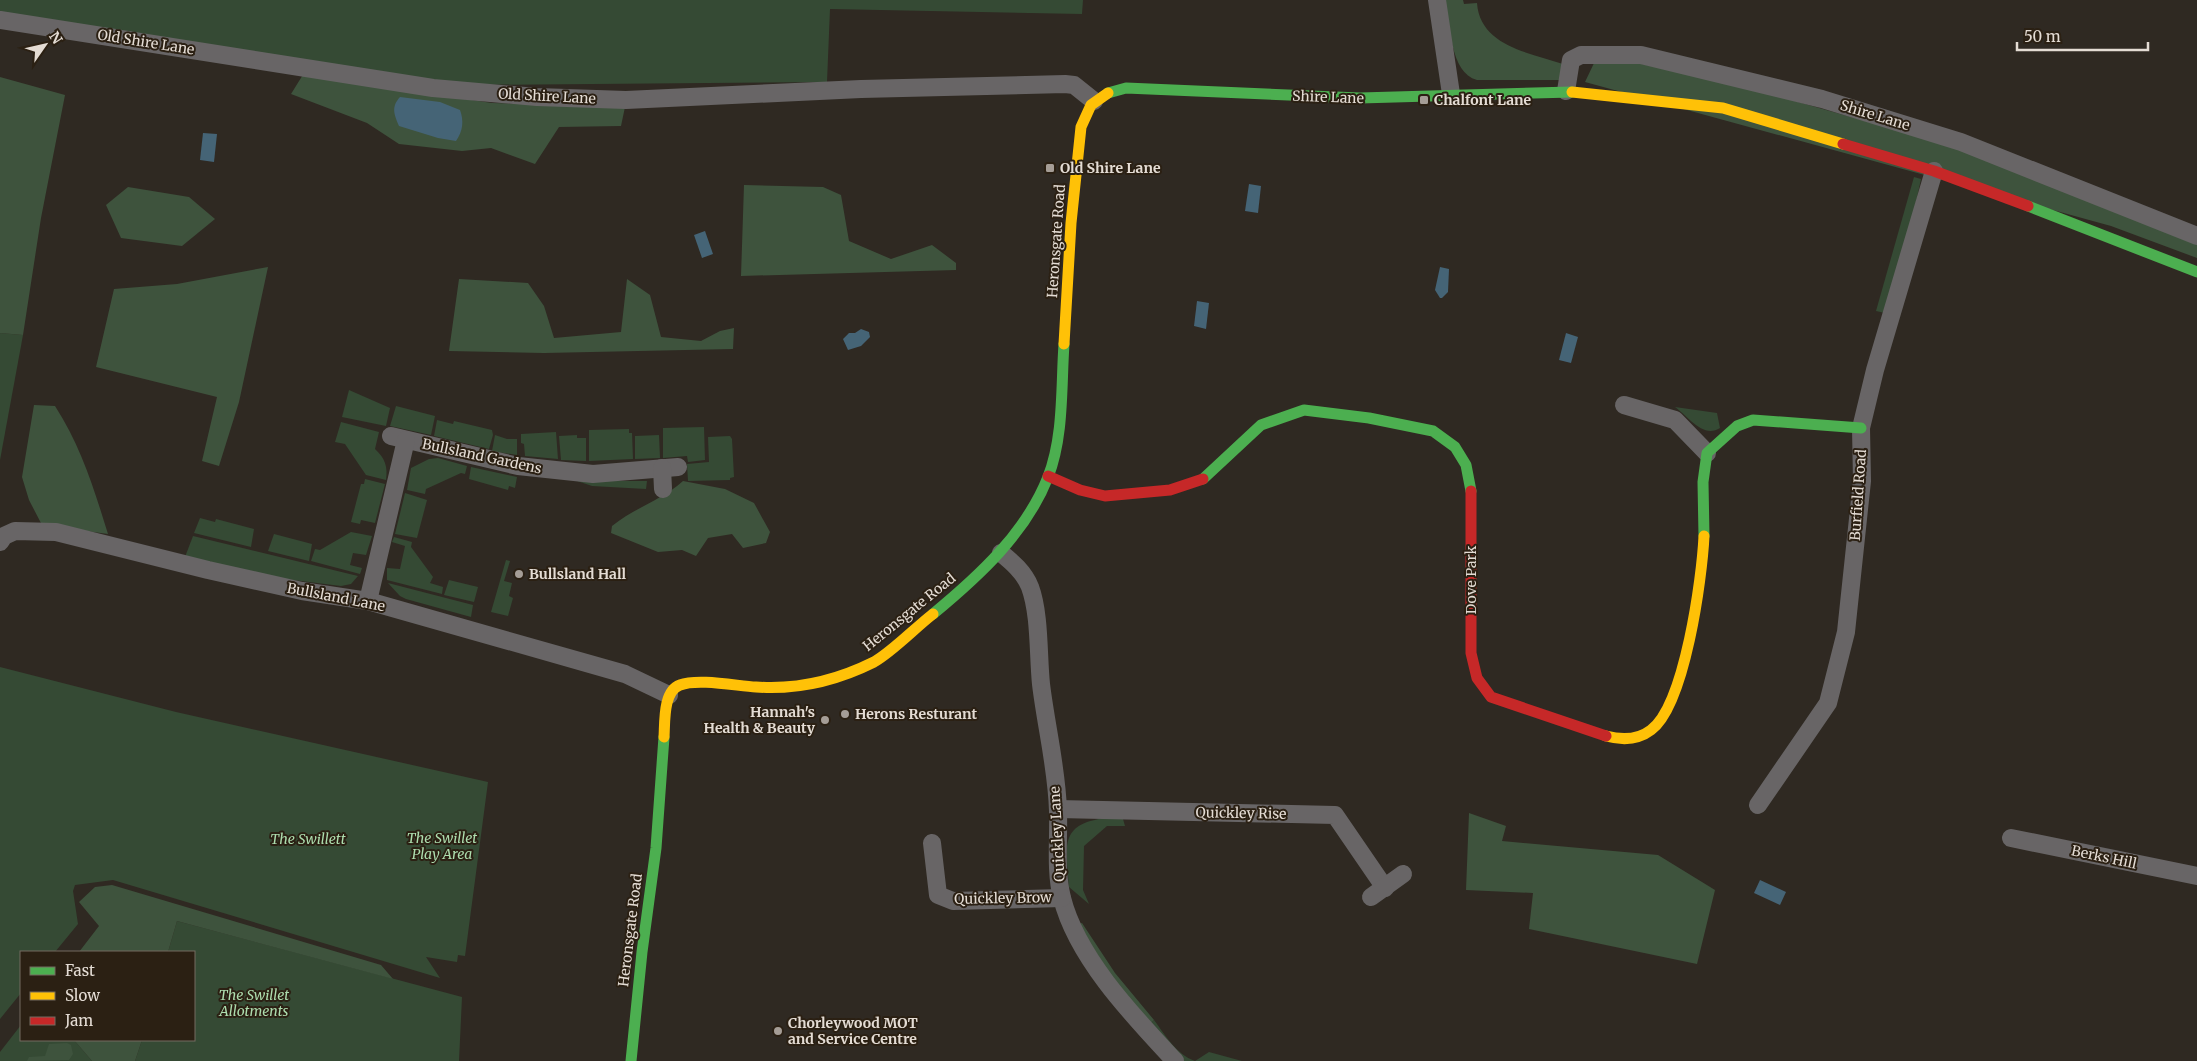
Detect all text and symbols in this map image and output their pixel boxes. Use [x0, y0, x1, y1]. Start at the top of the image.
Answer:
north arrow [20, 20, 70, 70]
scale bar [2017, 20, 2148, 52]
street label: Old Shire Lane [96, 25, 196, 59]
text: 50 m [2024, 27, 2061, 46]
text: N [45, 28, 66, 47]
street label: Old Shire Lane [498, 84, 596, 108]
street label: Shire Lane [1292, 87, 1364, 107]
place label: Chalfont Lane [1434, 91, 1532, 109]
marker: Chalfont Lane [1418, 94, 1430, 106]
street label: Shire Lane [1838, 96, 1912, 134]
place label: Old Shire Lane [1060, 159, 1161, 177]
marker: Old Shire Lane [1044, 162, 1056, 174]
street label: Heronsgate Road [1043, 183, 1069, 299]
street label: Bullsland Gardens [421, 435, 544, 478]
street label: Burfield Road [1846, 448, 1870, 541]
street label: Dove Park [1462, 546, 1480, 614]
place label: Bullsland Hall [529, 565, 627, 583]
marker: Bullsland Hall [513, 568, 525, 580]
street label: Heronsgate Road [859, 569, 959, 655]
street label: Bullsland Lane [285, 579, 387, 615]
place label: Hannah's Health & Beauty [704, 703, 816, 737]
place label: Herons Resturant [855, 705, 977, 723]
marker: Herons Resturant [839, 708, 851, 720]
marker: Hannah's Health & Beauty [819, 714, 831, 726]
street label: Quickley Lane [1046, 786, 1068, 882]
street label: Quickley Rise [1195, 803, 1287, 823]
park label: The Swillet Play Area [407, 829, 477, 863]
park label: The Swillett [270, 830, 346, 848]
street label: Berks Hill [2070, 841, 2139, 873]
street label: Heronsgate Road [614, 872, 646, 988]
street label: Quickley Brow [954, 888, 1052, 908]
legend [20, 951, 195, 1041]
text: Fast [65, 961, 95, 980]
text: Slow [65, 986, 100, 1005]
park label: The Swillet Allotments [219, 986, 289, 1020]
text: Jam [64, 1011, 93, 1030]
place label: Chorleywood MOT and Service Centre [788, 1014, 918, 1048]
marker: Chorleywood MOT and Service Centre [772, 1025, 784, 1037]

